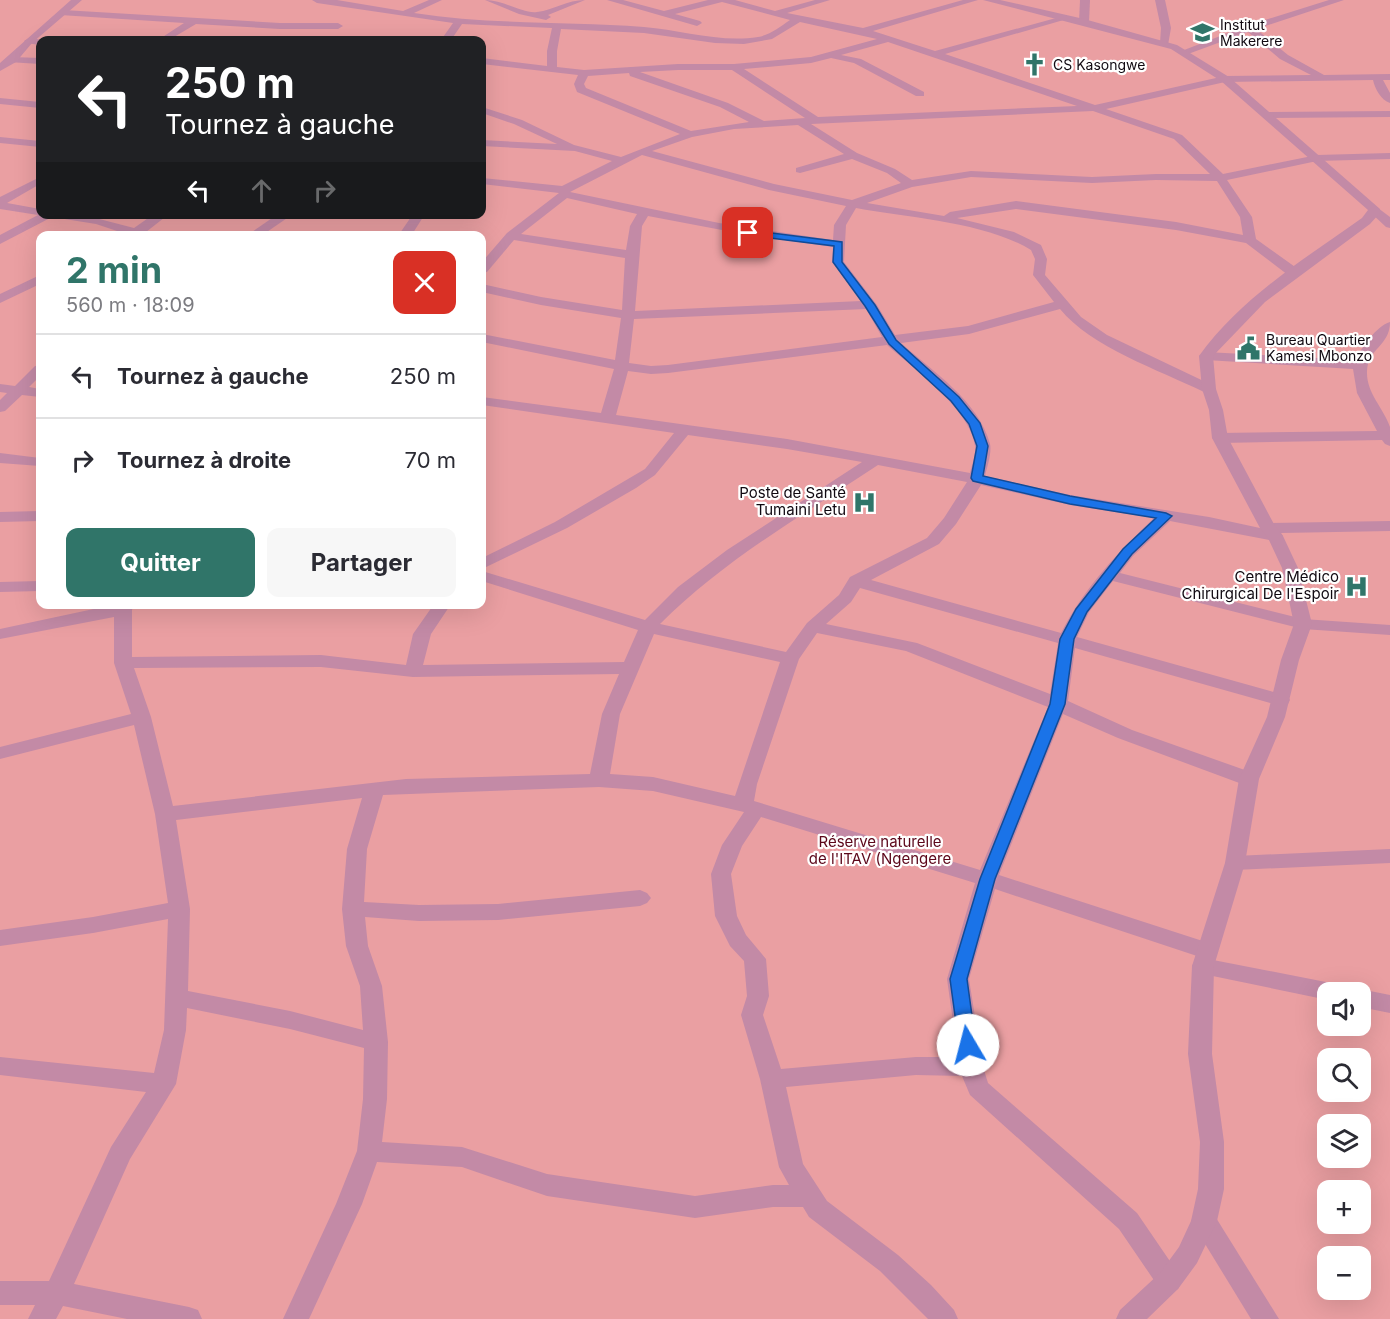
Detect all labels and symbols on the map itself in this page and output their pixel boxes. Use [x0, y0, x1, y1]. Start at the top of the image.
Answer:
place label: Institut Makerere [1220, 16, 1282, 49]
school or university icon: Institut Makerere [1189, 20, 1215, 46]
church icon: CS Kasongwe [1022, 52, 1048, 78]
place label: CS Kasongwe [1053, 56, 1145, 73]
pin [722, 207, 773, 258]
place label: Bureau Quartier Kamesi Mbonzo [1266, 331, 1372, 364]
public building icon: Bureau Quartier Kamesi Mbonzo [1235, 335, 1261, 361]
place label: Poste de Santé Tumaini Letu [739, 483, 846, 519]
hospital icon: Poste de Santé Tumaini Letu [851, 489, 877, 515]
place label: Centre Médico Chirurgical De l'Espoir [1181, 567, 1339, 603]
hospital icon: Centre Médico Chirurgical De l'Espoir [1344, 573, 1370, 599]
park label: Réserve naturelle de l'ITAV (Ngengere [809, 832, 951, 868]
position arrow [936, 1013, 1000, 1077]

